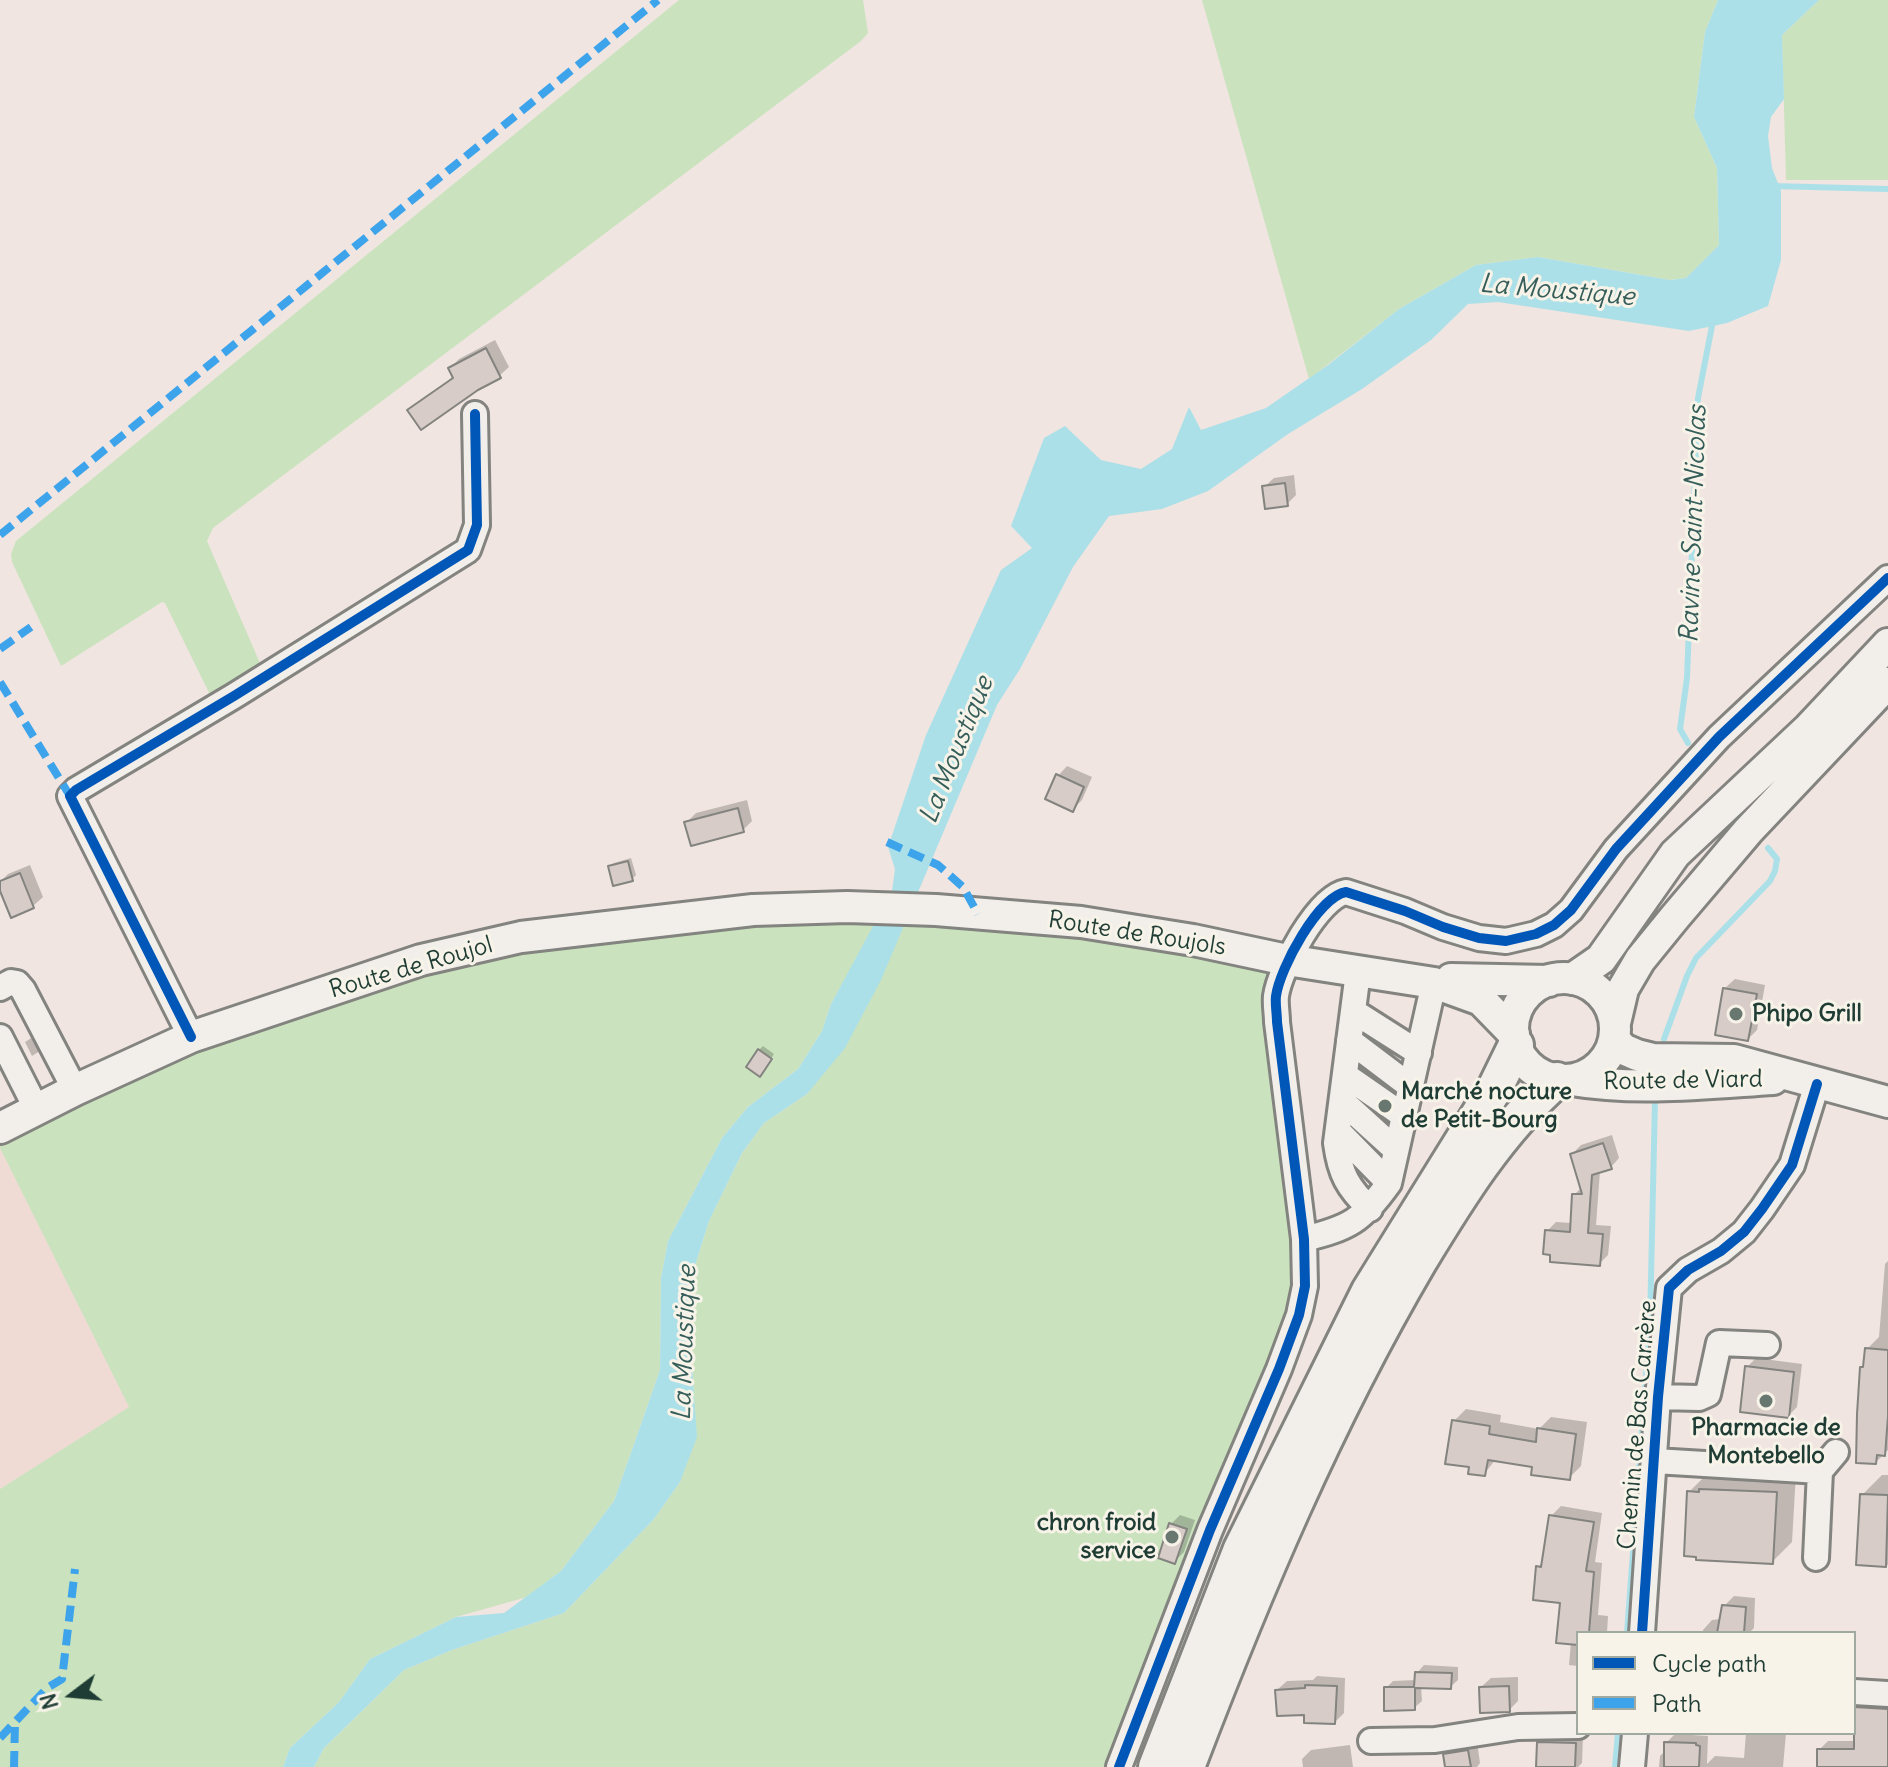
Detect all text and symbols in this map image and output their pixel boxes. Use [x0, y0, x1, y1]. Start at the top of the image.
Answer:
water label: La Moustique [1478, 269, 1636, 313]
water label: Ravine Saint-Nicolas [1674, 405, 1714, 643]
water label: La Moustique [913, 672, 1001, 828]
street label: Route de Roujols [1046, 906, 1228, 962]
street label: Route de Roujol [326, 931, 496, 1005]
place label: Phipo Grill [1752, 1000, 1862, 1028]
marker: Phipo Grill [1727, 1005, 1745, 1023]
street label: Route de Viard [1603, 1065, 1763, 1097]
place label: Marché nocture de Petit-Bourg [1401, 1078, 1572, 1134]
marker: Marché nocture de Petit-Bourg [1376, 1097, 1394, 1115]
water label: La Moustique [667, 1265, 703, 1421]
street label: Chemin de Bas Carrère [1613, 1299, 1663, 1551]
marker: Pharmacie de Montebello [1757, 1392, 1775, 1410]
place label: Pharmacie de Montebello [1691, 1414, 1841, 1470]
place label: chron froid service [1037, 1509, 1156, 1565]
marker: chron froid service [1163, 1528, 1181, 1546]
legend [1576, 1631, 1856, 1735]
text: Cycle path [1652, 1648, 1767, 1678]
north arrow [32, 1655, 112, 1735]
text: Path [1652, 1688, 1702, 1718]
text: N [33, 1690, 64, 1713]

